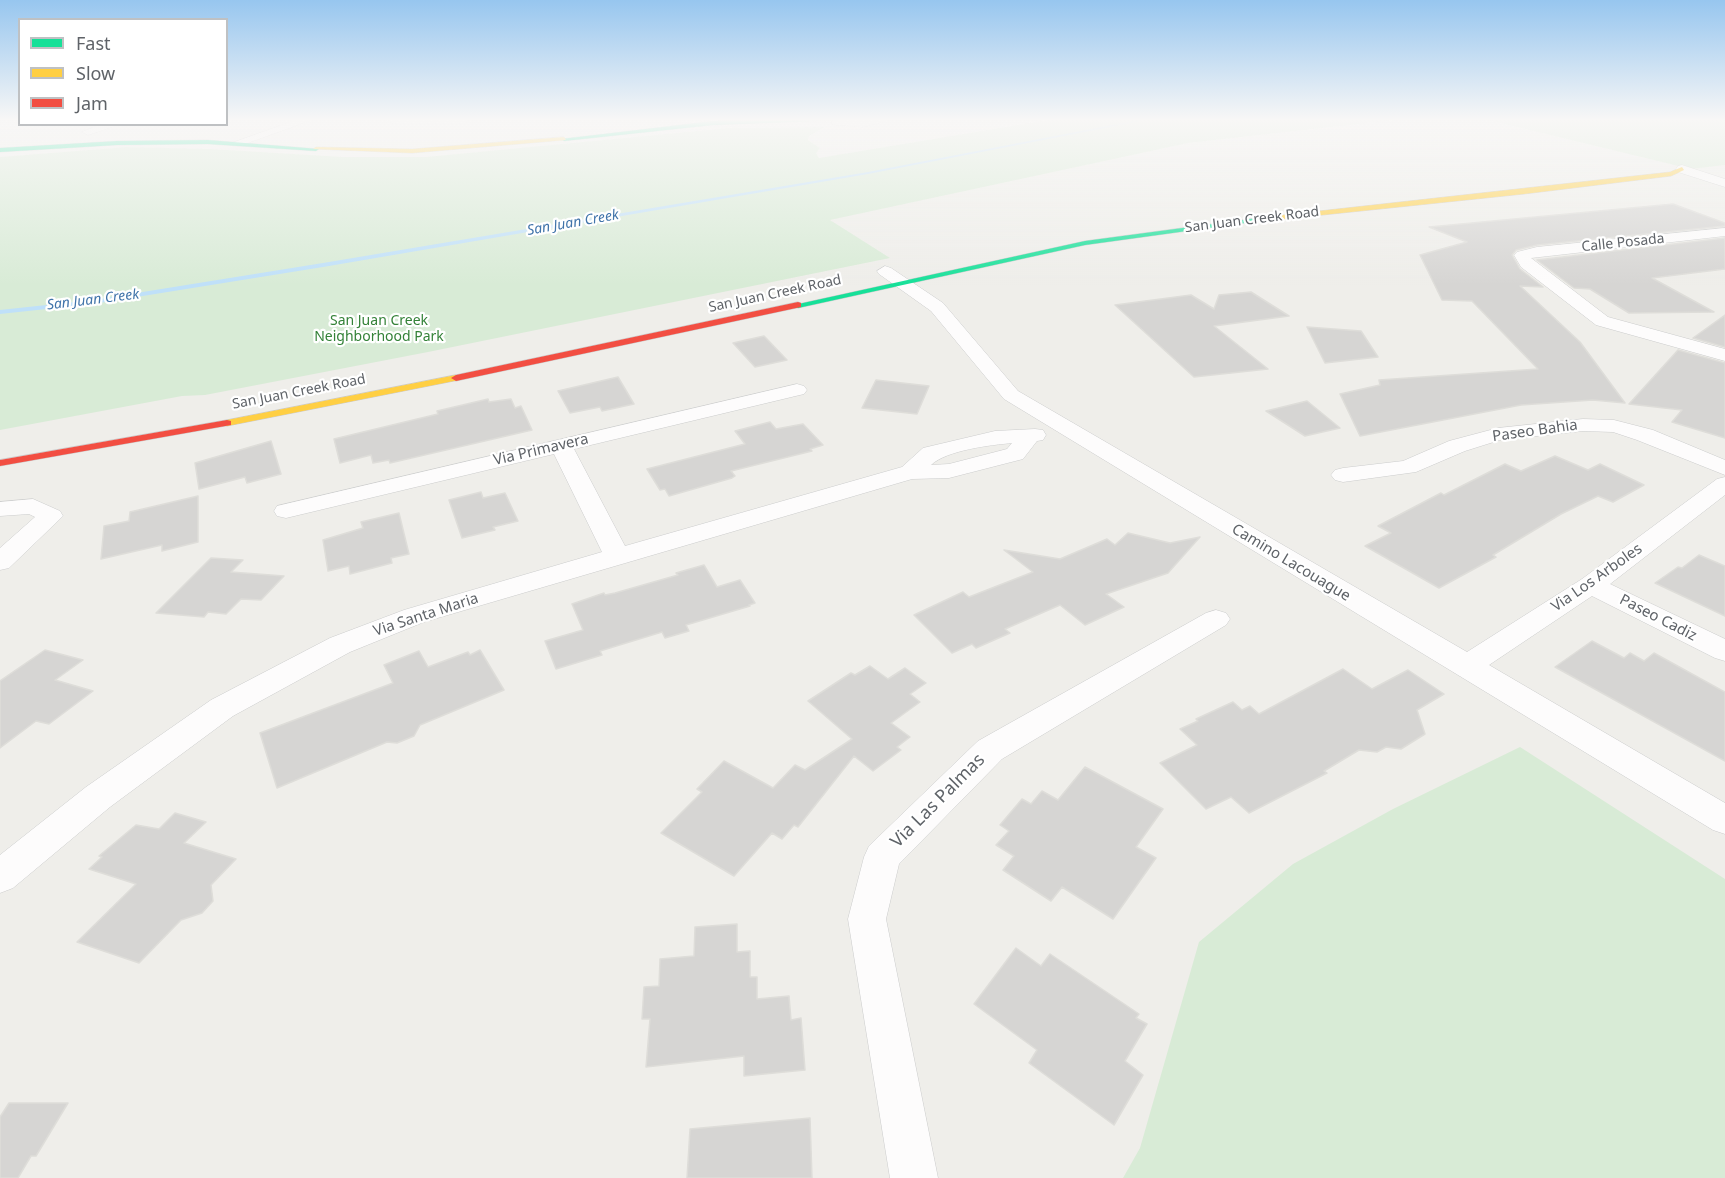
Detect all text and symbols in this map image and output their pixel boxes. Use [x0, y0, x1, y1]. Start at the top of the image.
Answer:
legend [18, 18, 228, 126]
text: Fast [76, 31, 111, 55]
text: Slow [76, 61, 115, 85]
text: Jam [76, 91, 108, 115]
street label: San Juan Creek Road [1184, 203, 1320, 237]
water label: San Juan Creek [526, 207, 620, 239]
street label: Calle Posada [1581, 230, 1665, 256]
street label: San Juan Creek Road [707, 272, 843, 316]
water label: San Juan Creek [46, 286, 140, 314]
park label: San Juan Creek Neighborhood Park [314, 313, 444, 346]
street label: San Juan Creek Road [231, 371, 367, 413]
street label: Paseo Bahia [1491, 416, 1579, 446]
street label: Via Primavera [492, 430, 590, 470]
street label: Camino Lacouague [1228, 520, 1354, 606]
street label: Via Los Arboles [1548, 540, 1646, 616]
street label: Via Santa Maria [371, 590, 481, 640]
street label: Paseo Cadiz [1616, 591, 1700, 645]
street label: Via Las Palmas [886, 749, 990, 853]

